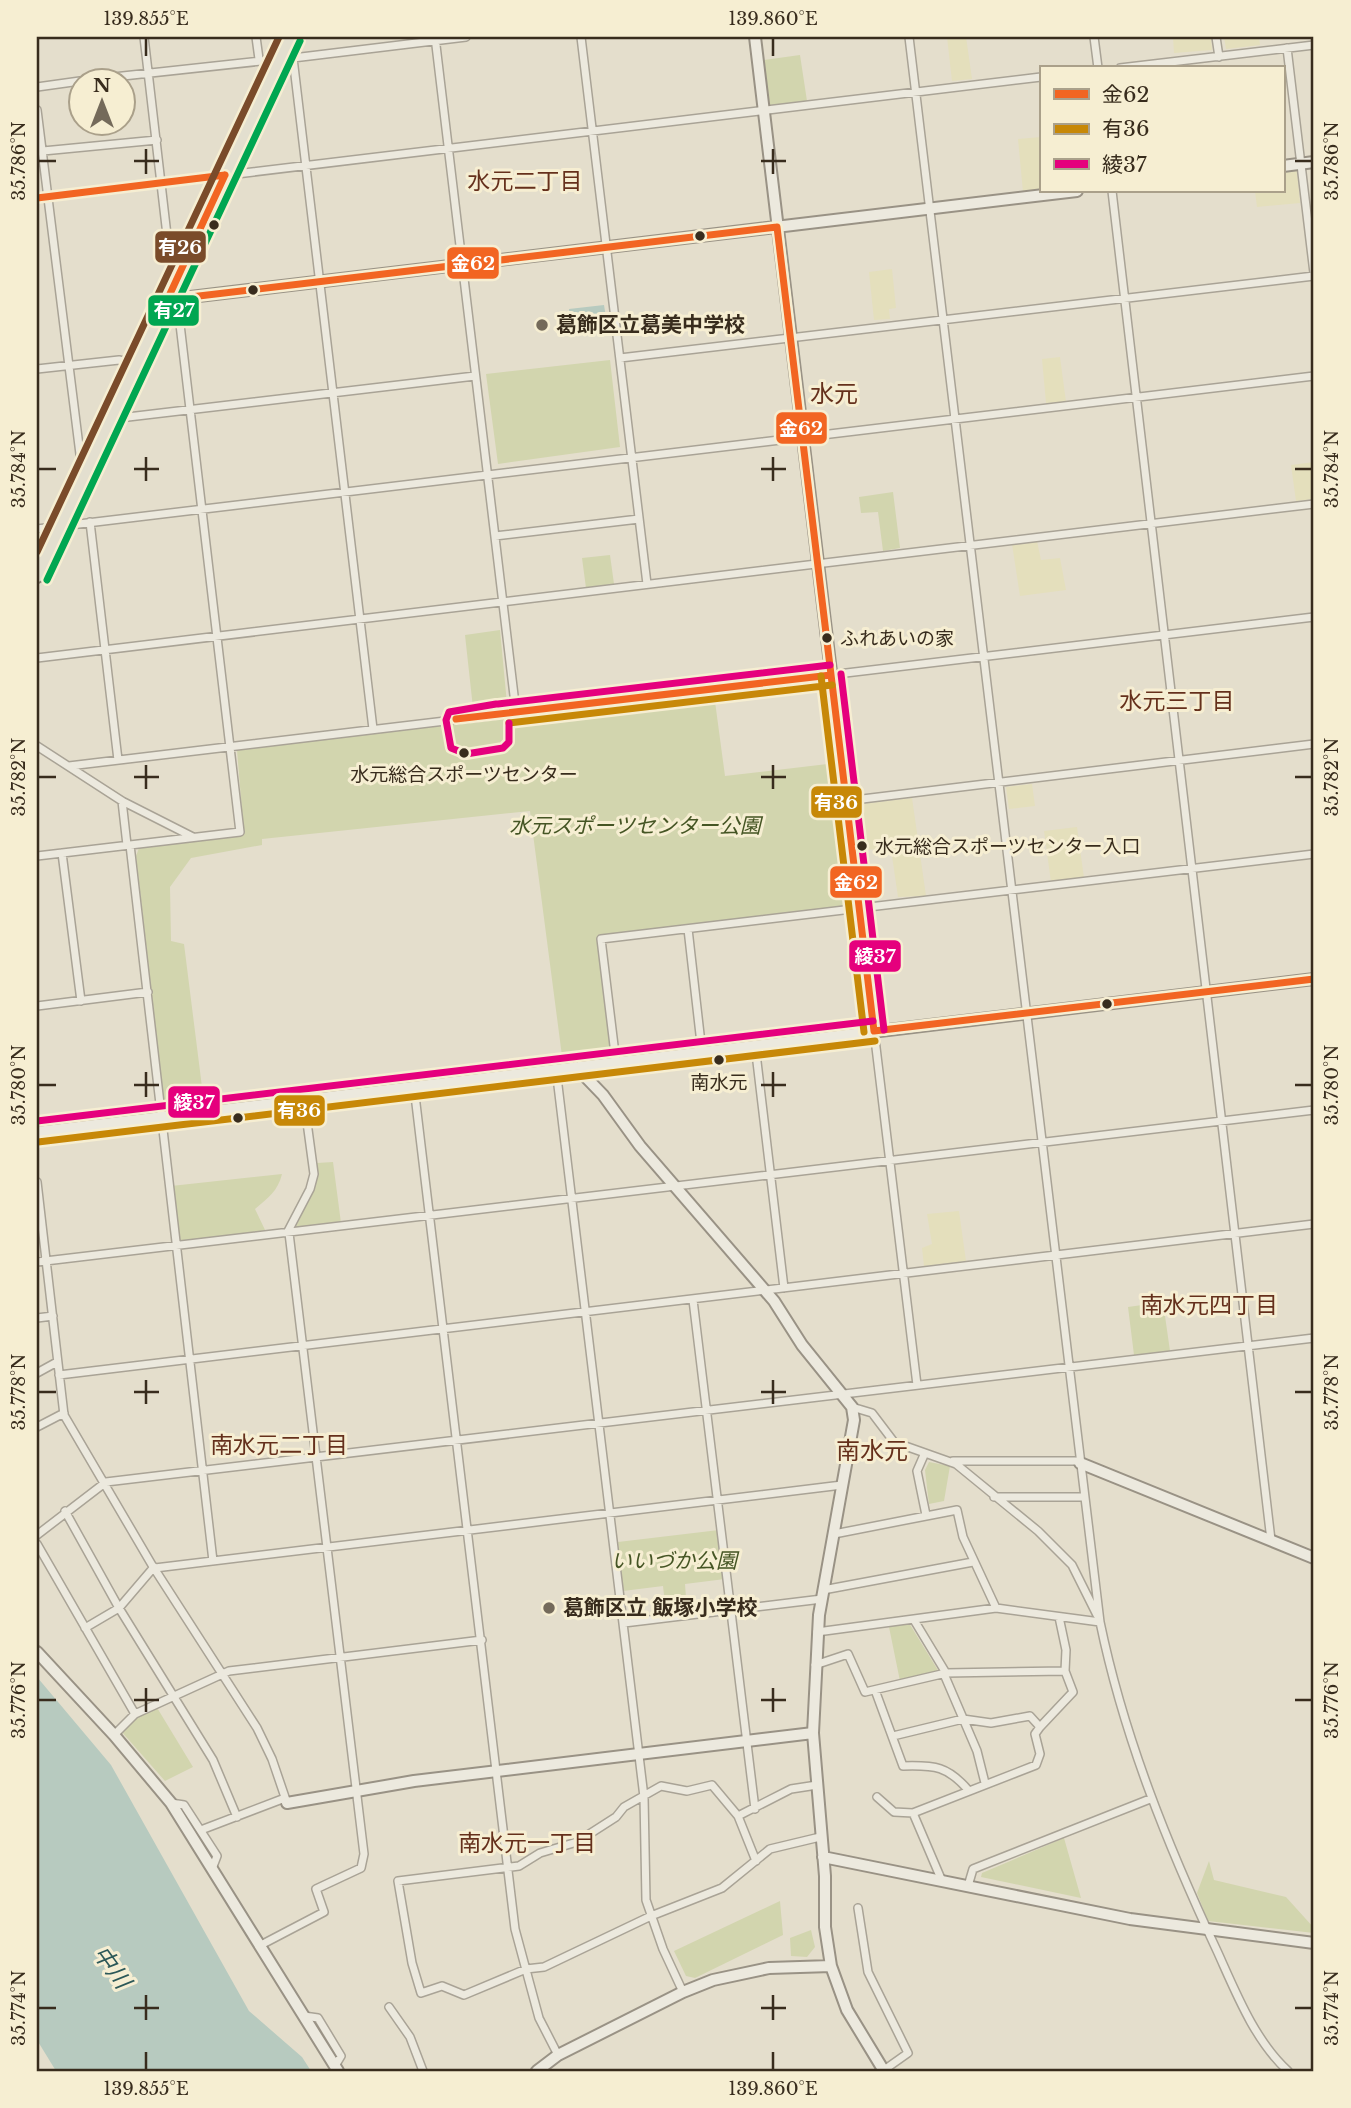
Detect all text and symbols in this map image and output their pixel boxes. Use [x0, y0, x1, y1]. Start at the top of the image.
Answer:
text: 139.855°E [103, 8, 189, 30]
text: 139.860°E [728, 8, 818, 30]
north arrow [66, 66, 136, 136]
legend [1040, 66, 1284, 192]
text: N [93, 74, 111, 97]
text: 金62 [1102, 82, 1149, 108]
text: 有36 [1102, 116, 1149, 142]
text: 35.786°N [8, 121, 30, 201]
text: 35.786°N [1321, 121, 1343, 201]
text: 綾37 [1102, 152, 1147, 178]
district label: 水元二丁目 [468, 167, 583, 195]
unlabelled marker [207, 218, 221, 232]
unlabelled marker [693, 229, 707, 243]
line badge: 有26 [154, 230, 207, 264]
text: 有26 [158, 236, 202, 259]
line badge: 金62 [446, 246, 500, 280]
text: 金62 [451, 252, 495, 275]
unlabelled marker [246, 283, 260, 297]
line badge: 有27 [147, 294, 200, 327]
text: 有27 [153, 299, 196, 322]
place label: 葛飾区立葛美中学校 [556, 312, 745, 338]
marker: 葛飾区立葛美中学校 [534, 317, 550, 333]
district label: 水元 [810, 379, 858, 408]
line badge: 金62 [775, 411, 828, 445]
text: 金62 [779, 417, 823, 440]
text: 35.784°N [8, 430, 30, 508]
text: 35.784°N [1321, 430, 1343, 508]
place label: ふれあいの家 [840, 627, 954, 650]
marker: ふれあいの家 [820, 631, 834, 645]
district label: 水元三丁目 [1120, 687, 1235, 715]
text: 35.782°N [8, 737, 30, 817]
text: 35.782°N [1321, 737, 1343, 817]
marker: 水元総合スポーツセンター [457, 746, 471, 760]
place label: 水元総合スポーツセンター [350, 763, 578, 786]
line badge: 有36 [810, 785, 863, 819]
text: 有36 [814, 791, 858, 814]
park label: 水元スポーツセンター公園 [509, 813, 764, 839]
place label: 水元総合スポーツセンター入口 [875, 835, 1141, 858]
marker: 水元総合スポーツセンター入口 [855, 839, 869, 853]
line badge: 金62 [829, 865, 883, 899]
text: 金62 [834, 871, 878, 894]
line badge: 綾37 [848, 939, 902, 973]
text: 綾37 [855, 945, 897, 968]
unlabelled marker [1100, 997, 1114, 1011]
text: 35.780°N [8, 1045, 30, 1125]
text: 35.780°N [1321, 1045, 1343, 1125]
marker: 南水元 [712, 1053, 726, 1067]
place label: 南水元 [690, 1071, 748, 1094]
line badge: 綾37 [167, 1085, 221, 1119]
text: 綾37 [174, 1091, 216, 1114]
line badge: 有36 [273, 1094, 326, 1127]
text: 有36 [277, 1099, 321, 1122]
unlabelled marker [231, 1111, 245, 1125]
district label: 南水元四丁目 [1140, 1291, 1278, 1319]
text: 35.778°N [8, 1353, 30, 1431]
text: 35.778°N [1321, 1353, 1343, 1431]
district label: 南水元二丁目 [210, 1431, 348, 1459]
district label: 南水元 [836, 1436, 908, 1465]
park label: いいづか公園 [611, 1548, 740, 1574]
place label: 葛飾区立 飯塚小学校 [563, 1595, 758, 1621]
marker: 葛飾区立 飯塚小学校 [541, 1600, 557, 1616]
text: 35.776°N [8, 1661, 30, 1739]
text: 35.776°N [1321, 1661, 1343, 1739]
district label: 南水元一丁目 [458, 1829, 596, 1857]
water label: 中川 [87, 1940, 139, 1996]
text: 35.774°N [8, 1970, 30, 2046]
text: 35.774°N [1321, 1970, 1343, 2046]
text: 139.855°E [103, 2078, 189, 2100]
text: 139.860°E [728, 2078, 818, 2100]

